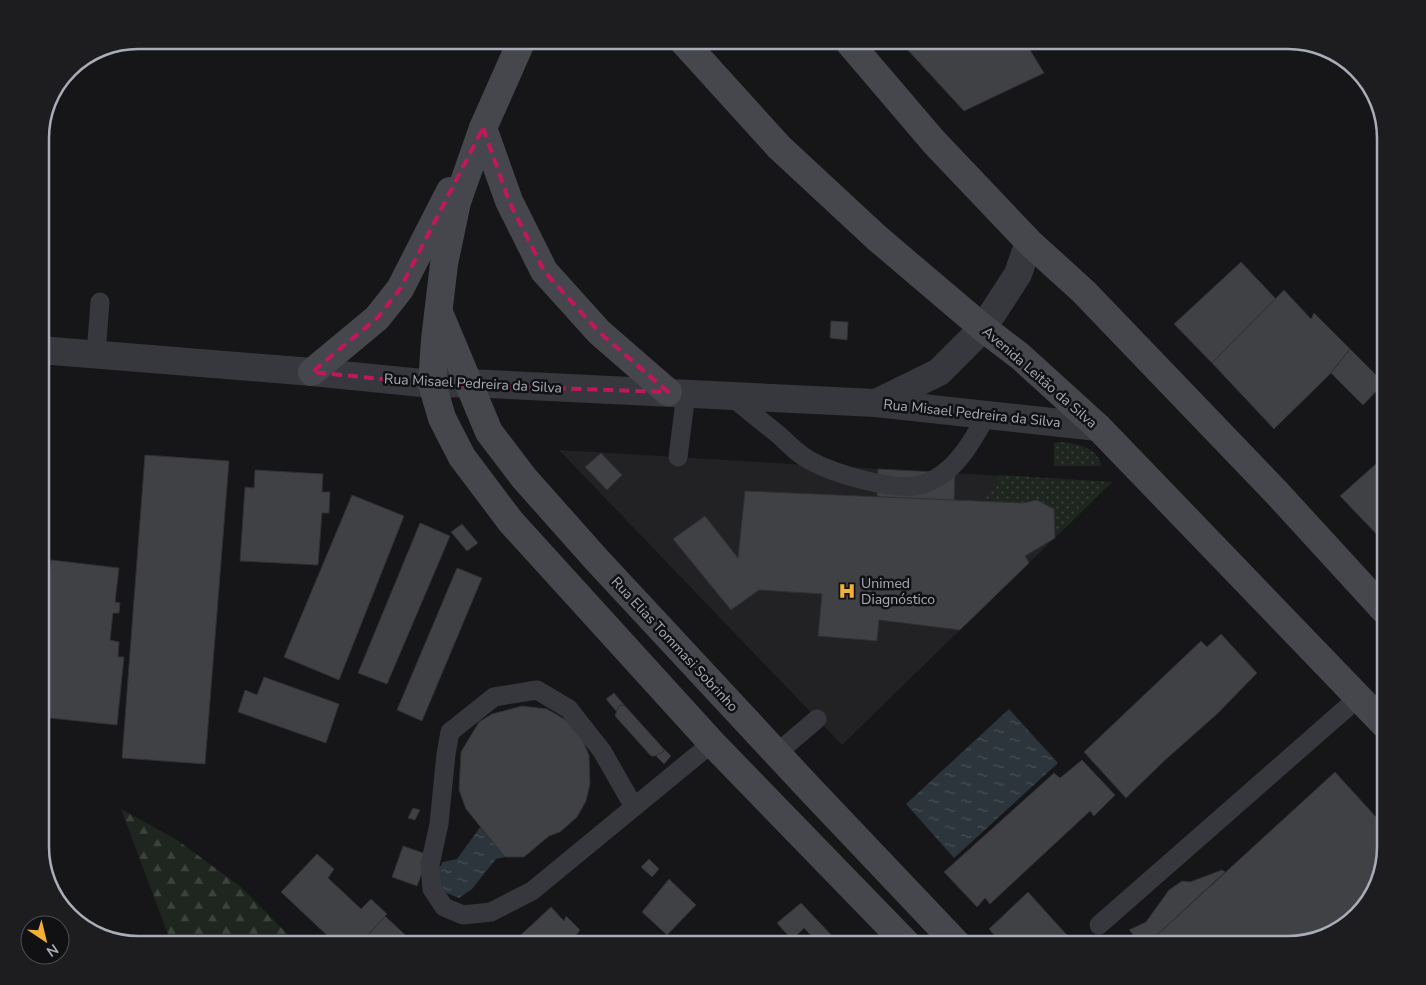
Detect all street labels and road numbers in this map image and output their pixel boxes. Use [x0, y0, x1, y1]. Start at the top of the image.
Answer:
street label: Avenida Leitão da Silva [978, 322, 1101, 433]
street label: Rua Misael Pedreira da Silva [384, 369, 562, 398]
street label: Rua Misael Pedreira da Silva [882, 395, 1061, 432]
street label: Rua Elias Tommasi Sobrinho [607, 573, 742, 716]

